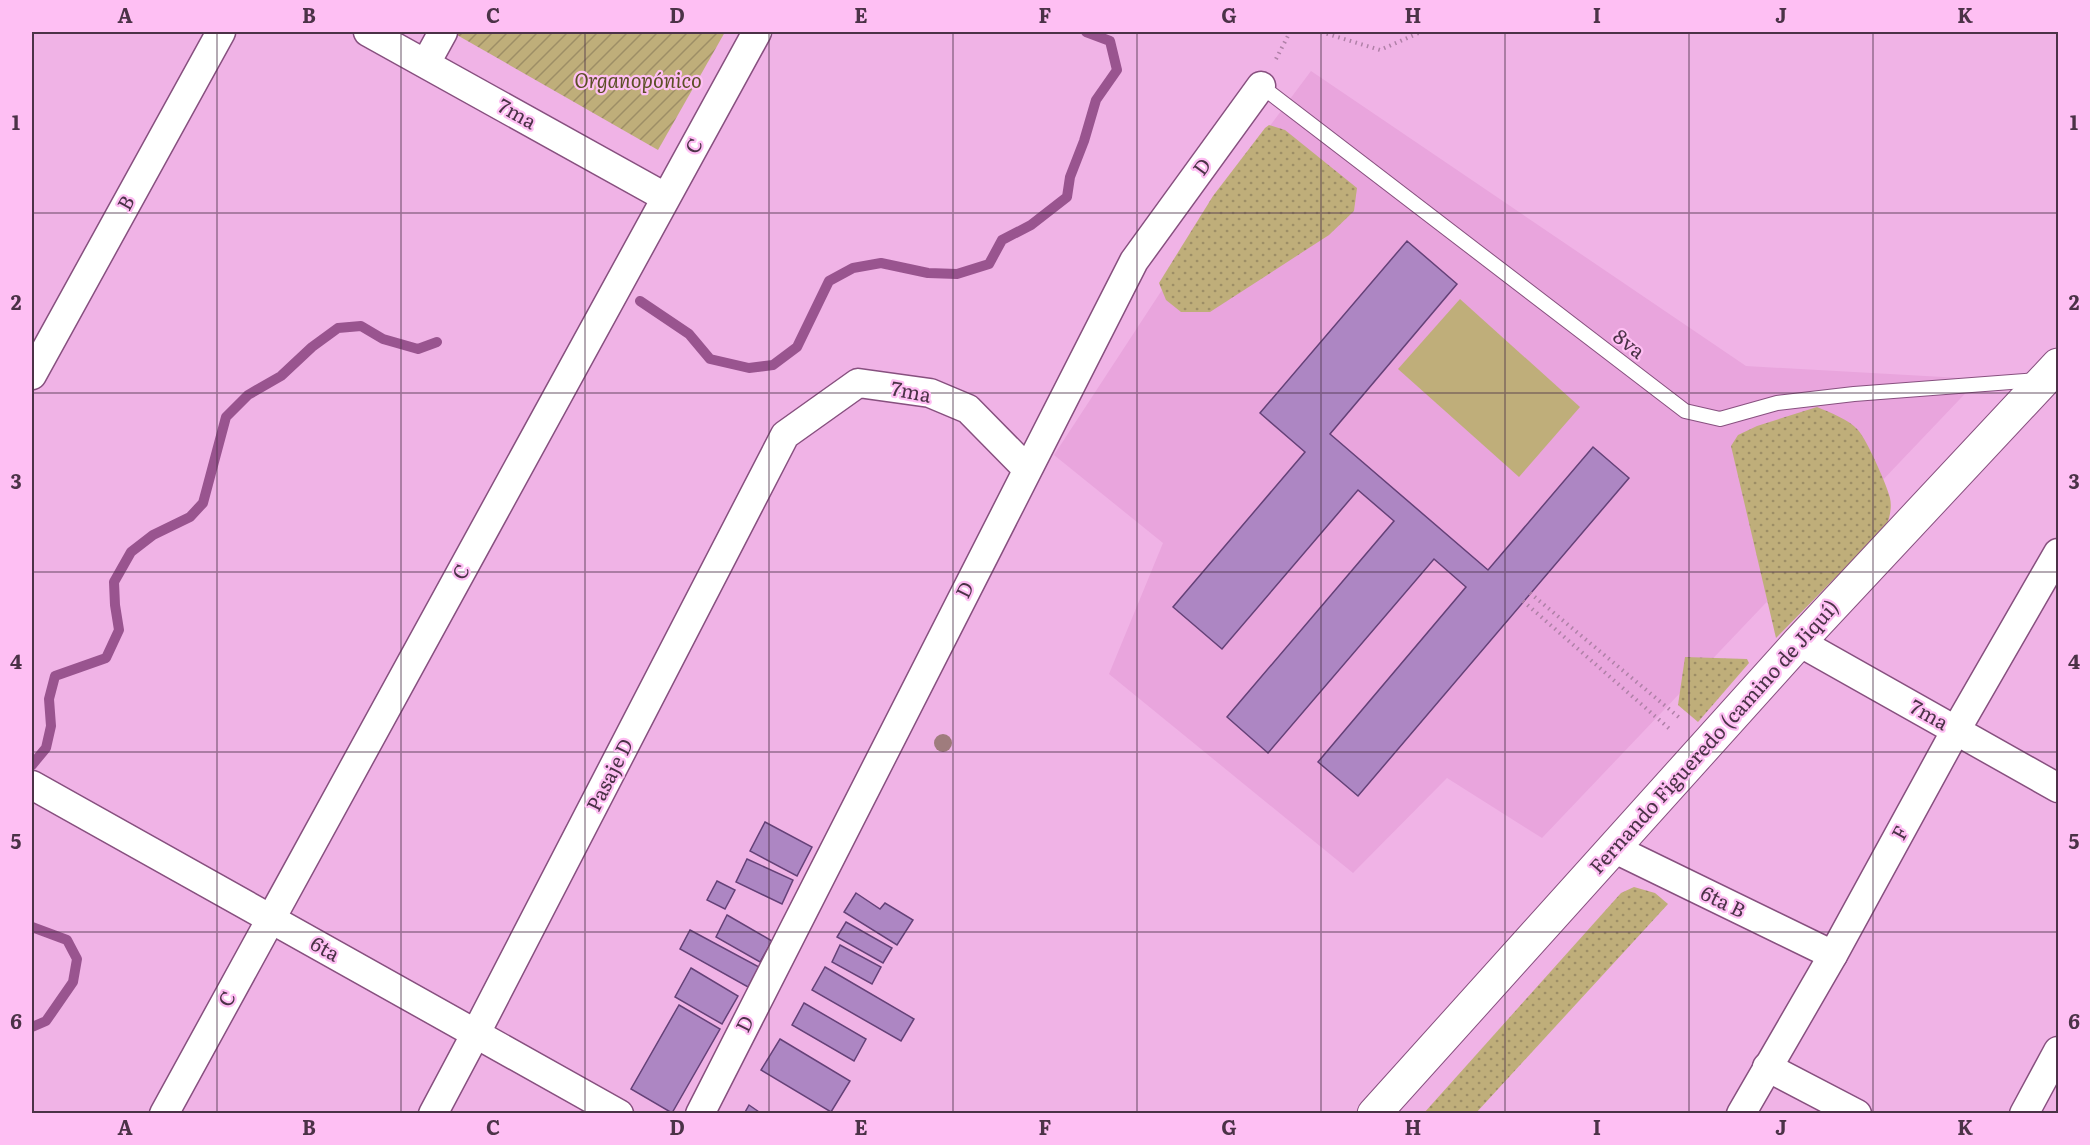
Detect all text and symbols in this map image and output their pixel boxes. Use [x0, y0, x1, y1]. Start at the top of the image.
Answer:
text: A [117, 0, 133, 29]
text: B [302, 0, 316, 29]
text: C [486, 0, 500, 29]
text: D [669, 0, 685, 29]
text: E [854, 0, 868, 29]
text: F [1039, 0, 1052, 29]
text: G [1221, 0, 1237, 29]
text: H [1405, 0, 1421, 29]
text: I [1593, 0, 1601, 29]
text: J [1775, 0, 1787, 29]
text: K [1957, 0, 1973, 29]
park label: Organopónico [574, 64, 702, 94]
street label: 7ma [493, 89, 543, 135]
text: 1 [12, 106, 20, 136]
text: 1 [2070, 106, 2078, 136]
street label: C [676, 132, 709, 158]
street label: D [1184, 151, 1217, 181]
street label: B [108, 189, 141, 215]
text: 2 [11, 286, 22, 316]
text: 2 [2069, 286, 2080, 316]
street label: 8va [1608, 320, 1653, 365]
street label: 7ma [889, 371, 934, 409]
text: 3 [10, 465, 22, 495]
text: 3 [2068, 465, 2080, 495]
street label: C [443, 558, 476, 584]
street label: D [946, 575, 980, 603]
street label: Fernando Figueredo (camino de Jiquí) [1581, 592, 1844, 880]
text: 4 [10, 645, 22, 675]
text: 4 [2068, 645, 2080, 675]
street label: 7ma [1905, 690, 1955, 736]
street label: Pasaje D [577, 733, 639, 816]
street label: F [1882, 819, 1914, 845]
text: 5 [11, 825, 22, 855]
text: 5 [2069, 825, 2080, 855]
street label: 6ta B [1696, 877, 1751, 924]
street label: 6ta [306, 927, 346, 968]
street label: C [209, 985, 242, 1011]
text: 6 [10, 1005, 22, 1035]
text: 6 [2068, 1005, 2080, 1035]
street label: D [726, 1009, 760, 1037]
text: A [117, 1111, 133, 1141]
text: B [302, 1111, 316, 1141]
text: C [486, 1111, 500, 1141]
text: D [669, 1111, 685, 1141]
text: E [854, 1111, 868, 1141]
text: F [1039, 1111, 1052, 1141]
text: G [1221, 1111, 1237, 1141]
text: H [1405, 1111, 1421, 1141]
text: I [1593, 1111, 1601, 1141]
text: J [1775, 1111, 1787, 1141]
text: K [1957, 1111, 1973, 1141]

